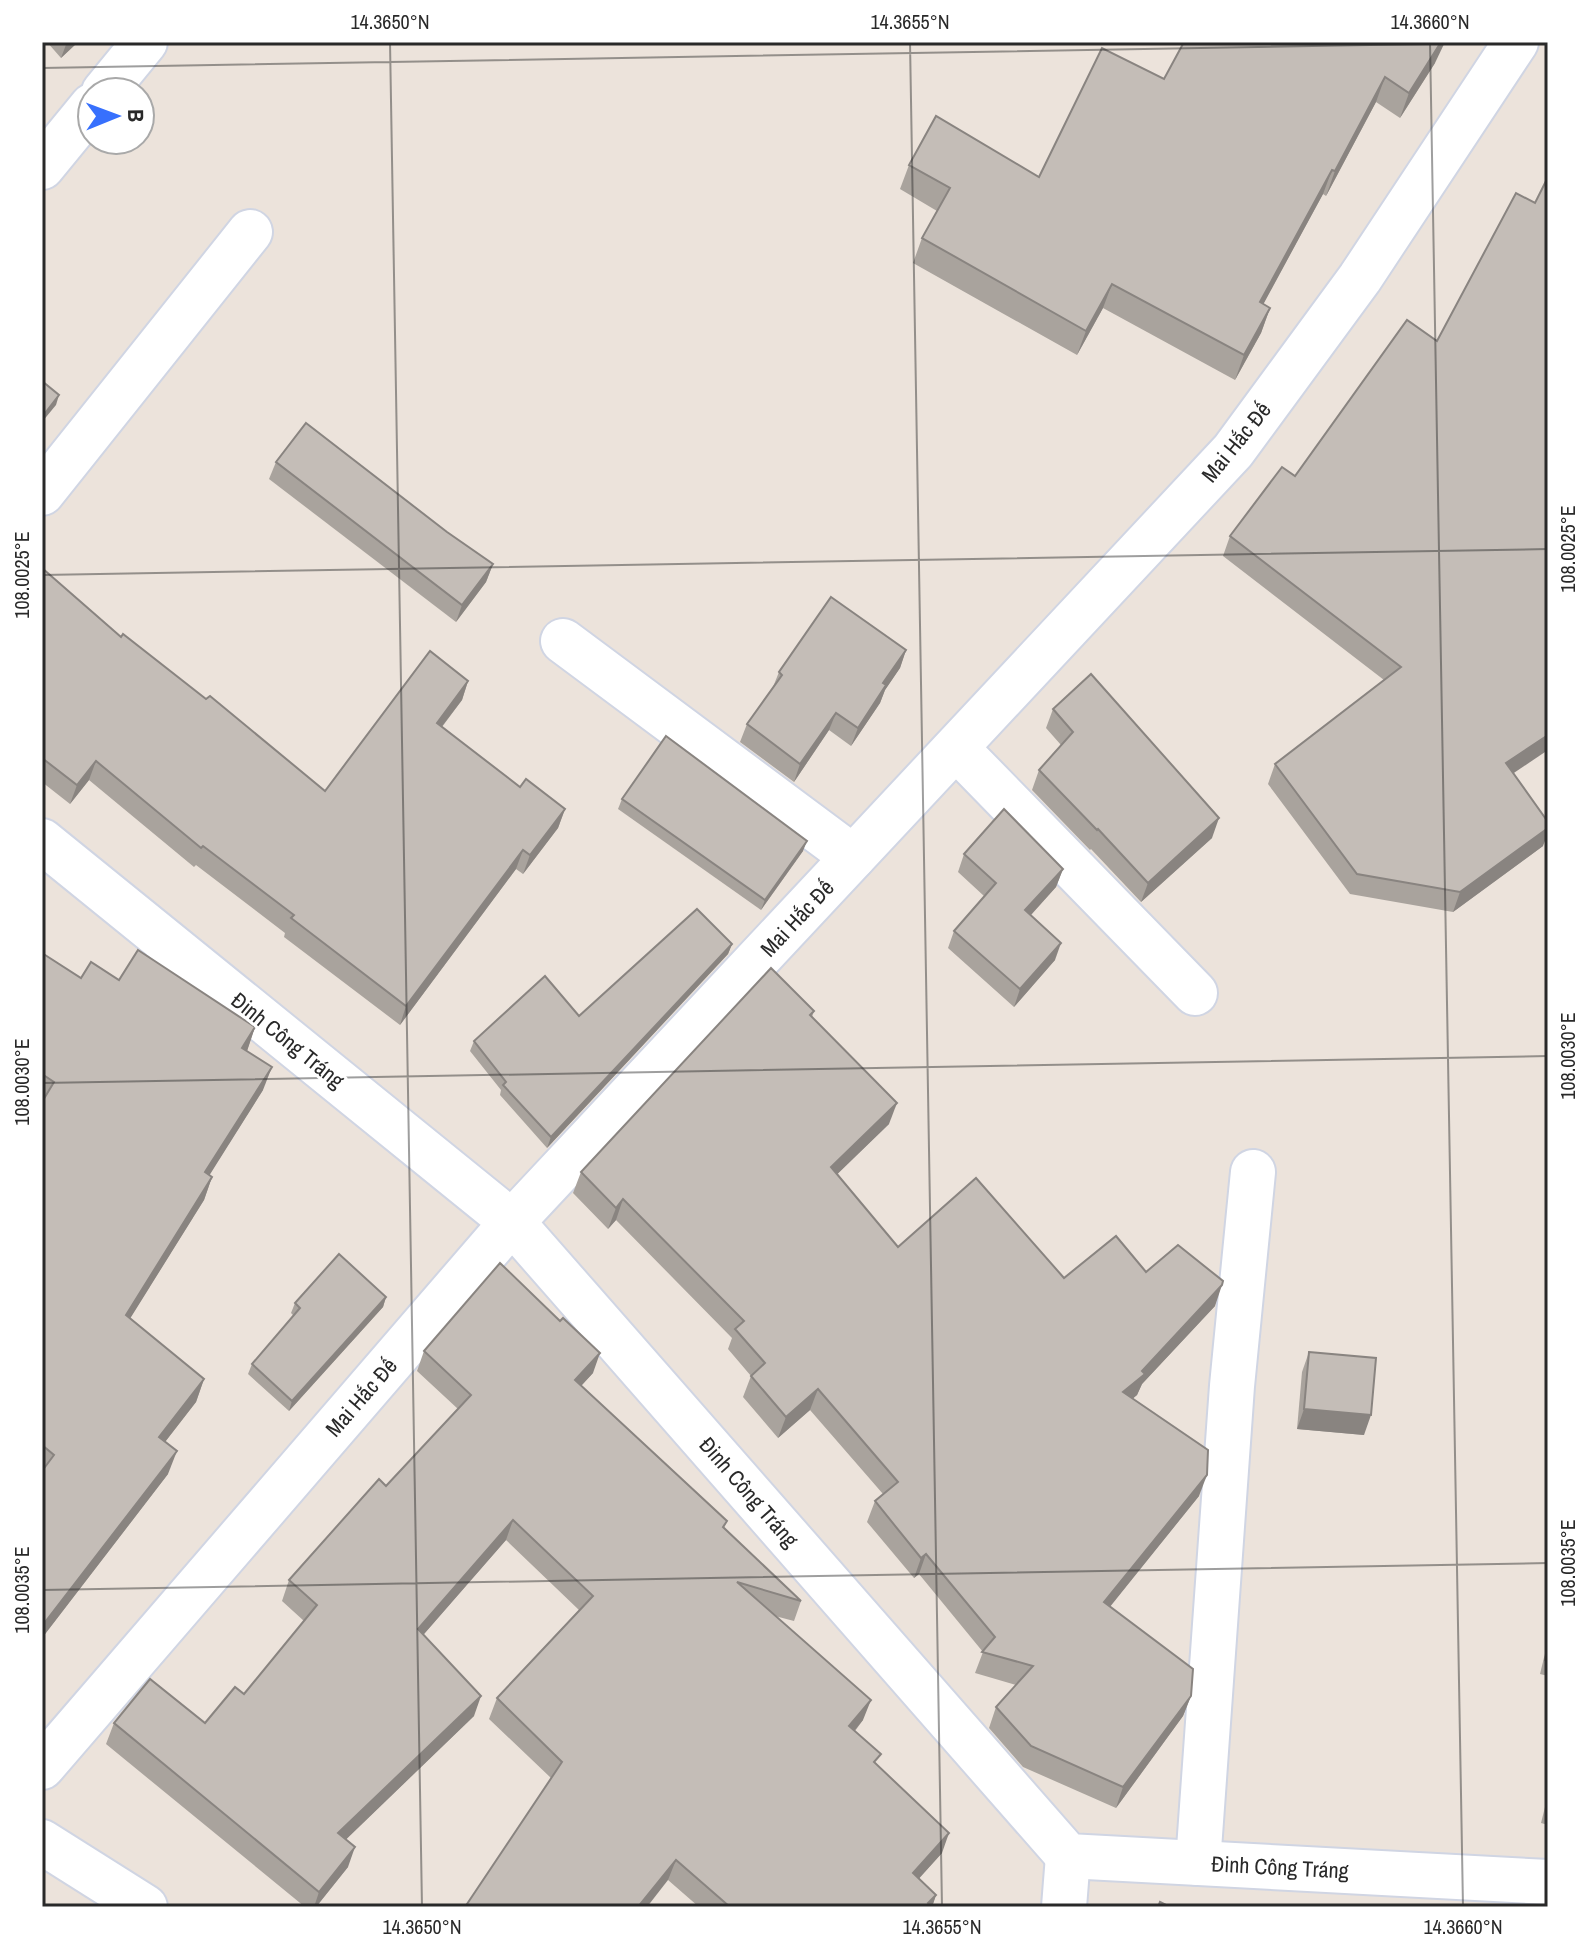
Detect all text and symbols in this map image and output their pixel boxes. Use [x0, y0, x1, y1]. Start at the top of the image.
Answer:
text: 14.3650°N [350, 8, 430, 35]
text: 14.3655°N [870, 8, 950, 35]
text: 14.3660°N [1390, 8, 1470, 35]
north arrow [76, 76, 156, 156]
text: B [121, 109, 151, 122]
street label: Mai Hắc Đế [1194, 396, 1278, 488]
text: 108.0025°E [1554, 505, 1581, 593]
text: 108.0025°E [8, 531, 35, 619]
street label: Mai Hắc Đế [754, 873, 840, 963]
street label: Đinh Công Tráng [225, 985, 351, 1095]
text: 108.0030°E [1554, 1012, 1581, 1100]
text: 108.0030°E [8, 1038, 35, 1126]
street label: Mai Hắc Đế [318, 1351, 404, 1443]
street label: Đinh Công Tráng [693, 1430, 805, 1554]
text: 108.0035°E [1554, 1519, 1581, 1607]
text: 108.0035°E [8, 1546, 35, 1634]
street label: Đinh Công Tráng [1211, 1848, 1349, 1886]
text: 14.3650°N [382, 1913, 462, 1940]
text: 14.3655°N [902, 1913, 982, 1940]
text: 14.3660°N [1423, 1913, 1503, 1940]

